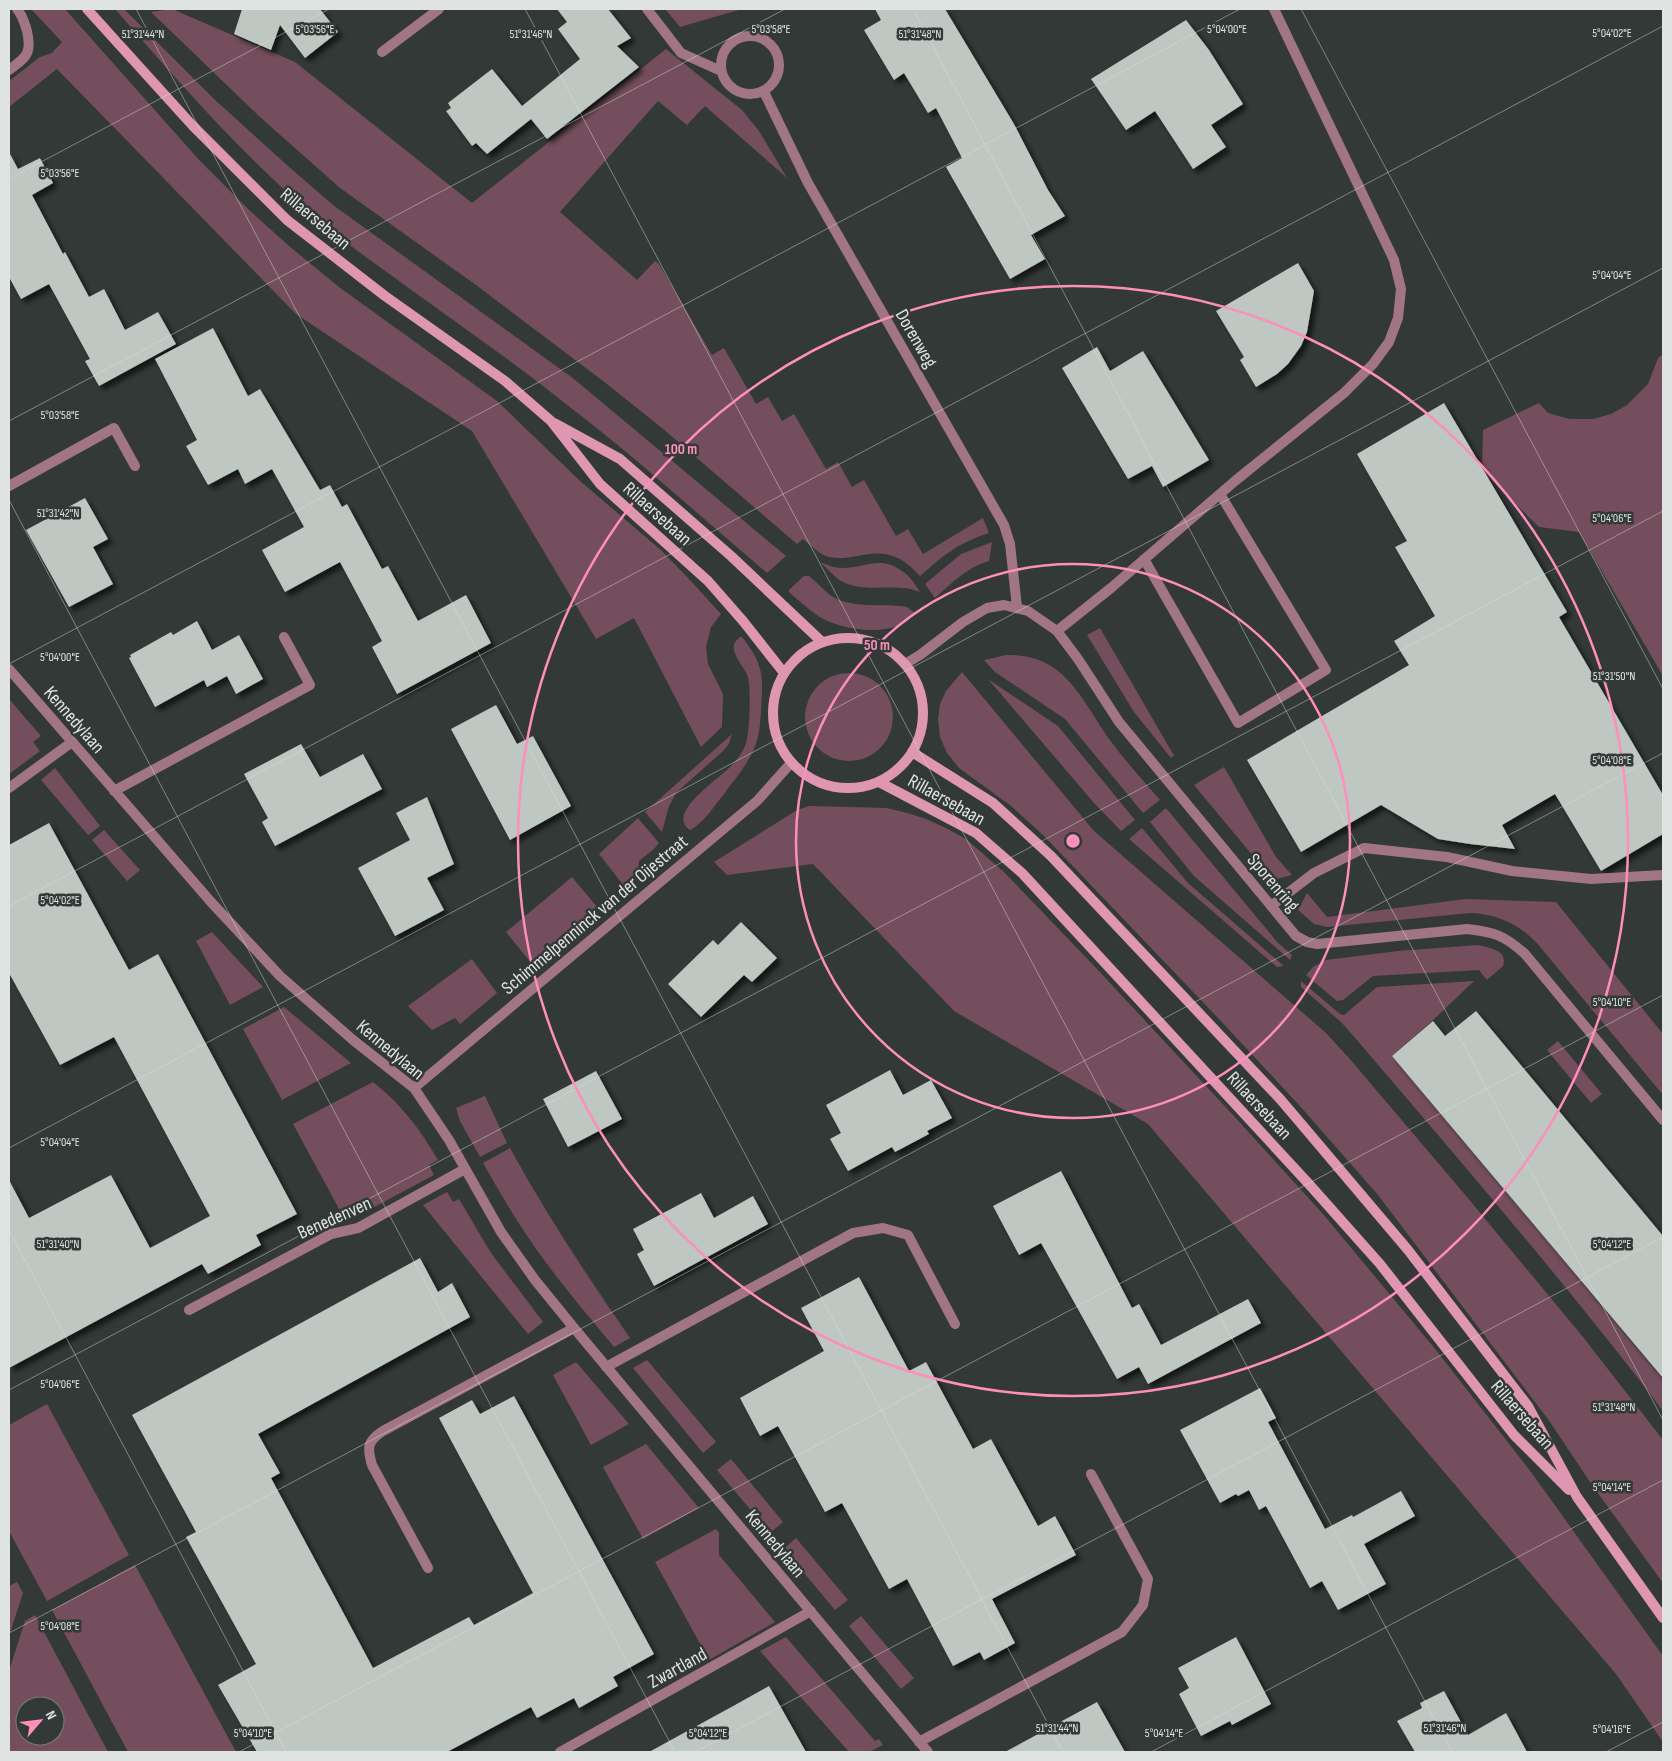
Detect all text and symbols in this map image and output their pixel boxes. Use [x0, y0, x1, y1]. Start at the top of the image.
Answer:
text: 5°03'56"E [295, 22, 335, 37]
text: 5°03'58"E [751, 22, 791, 37]
text: 5°04'00"E [1207, 22, 1247, 37]
text: 5°04'02"E [1592, 26, 1632, 41]
text: 51°31'44"N [122, 27, 164, 42]
text: 51°31'46"N [510, 27, 552, 42]
text: 51°31'48"N [899, 27, 941, 42]
text: 5°03'56"E [40, 166, 80, 181]
street label: Rillaersebaan [275, 183, 355, 255]
text: 5°04'04"E [1592, 268, 1632, 283]
street label: Dorenweg [890, 305, 942, 373]
text: 5°03'58"E [40, 408, 80, 423]
text: 100 m [665, 440, 697, 459]
street label: Rillaersebaan [618, 477, 696, 551]
text: 51°31'42"N [37, 506, 79, 521]
text: 5°04'06"E [1592, 511, 1632, 526]
text: 50 m [864, 636, 890, 655]
text: 5°04'00"E [40, 650, 80, 665]
text: 51°31'50"N [1593, 669, 1635, 684]
street label: Kennedylaan [39, 682, 109, 758]
text: 5°04'08"E [1592, 753, 1632, 768]
street label: Rillaersebaan [904, 770, 989, 831]
street label: Schimmelpenninck van der Oijestraat [497, 830, 693, 1000]
centre of rings [1064, 832, 1082, 850]
street label: Sporenring [1242, 849, 1304, 917]
text: 5°04'02"E [40, 893, 80, 908]
text: 5°04'10"E [1593, 995, 1631, 1010]
street label: Kennedylaan [351, 1015, 429, 1085]
street label: Rillaersebaan [1222, 1067, 1296, 1145]
text: 5°04'04"E [40, 1135, 80, 1150]
street label: Benedenven [294, 1192, 375, 1245]
text: 51°31'40"N [37, 1237, 79, 1252]
text: 5°04'12"E [1593, 1237, 1631, 1252]
street label: Rillaersebaan [1485, 1376, 1558, 1454]
text: 5°04'06"E [40, 1377, 80, 1392]
text: 51°31'48"N [1593, 1400, 1635, 1415]
text: 5°04'14"E [1593, 1480, 1631, 1495]
street label: Kennedylaan [740, 1505, 810, 1583]
text: 5°04'08"E [40, 1619, 80, 1634]
street label: Zwartland [644, 1643, 711, 1694]
north arrow [15, 1696, 65, 1746]
text: N [42, 1708, 60, 1722]
text: 51°31'44"N [1036, 1721, 1078, 1736]
text: 51°31'46"N [1424, 1721, 1466, 1736]
text: 5°04'16"E [1593, 1722, 1631, 1737]
text: 5°04'10"E [234, 1726, 272, 1741]
text: 5°04'12"E [689, 1726, 727, 1741]
text: 5°04'14"E [1145, 1726, 1183, 1741]

